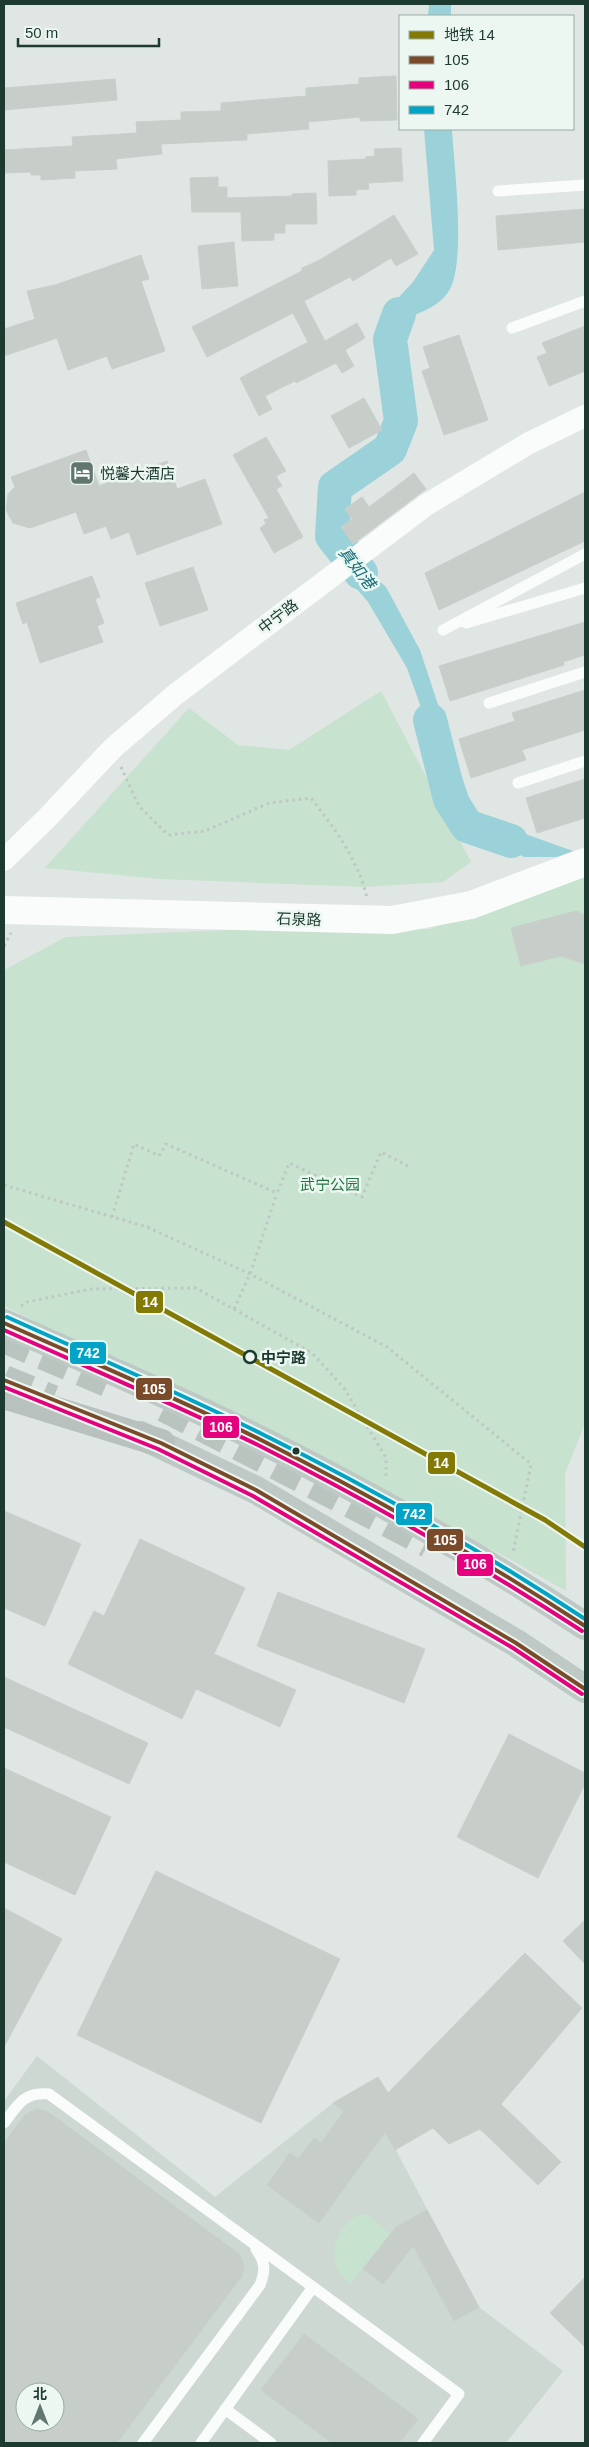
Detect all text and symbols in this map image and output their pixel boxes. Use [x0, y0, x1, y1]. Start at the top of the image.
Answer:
scale bar [18, 15, 159, 47]
legend [399, 15, 574, 130]
text: 50 m [25, 24, 58, 41]
text: 地铁 14 [444, 26, 495, 43]
text: 105 [444, 51, 469, 68]
text: 106 [444, 76, 469, 93]
text: 742 [444, 101, 469, 118]
hotel icon: 悦馨大酒店 [69, 460, 95, 486]
place label: 悦馨大酒店 [100, 465, 175, 482]
water label: 真如港 [336, 544, 380, 594]
street label: 中宁路 [255, 596, 301, 636]
street label: 石泉路 [276, 910, 322, 928]
park label: 武宁公园 [300, 1176, 360, 1193]
line badge: 14 [135, 1290, 164, 1314]
text: 14 [142, 1294, 158, 1310]
line badge: 742 [69, 1341, 107, 1365]
text: 742 [76, 1345, 100, 1361]
place label: 中宁路 [261, 1349, 306, 1366]
marker: 中宁路 [243, 1350, 257, 1364]
line badge: 105 [135, 1377, 173, 1401]
text: 105 [142, 1381, 166, 1397]
line badge: 106 [202, 1415, 240, 1439]
text: 106 [209, 1419, 233, 1435]
unlabelled marker [291, 1446, 301, 1456]
line badge: 14 [427, 1451, 456, 1475]
text: 14 [433, 1455, 449, 1471]
line badge: 742 [395, 1502, 433, 1526]
text: 742 [402, 1506, 426, 1522]
line badge: 105 [426, 1528, 464, 1552]
text: 105 [433, 1532, 457, 1548]
line badge: 106 [456, 1553, 494, 1577]
text: 106 [463, 1556, 487, 1572]
north arrow [15, 2382, 65, 2432]
text: 北 [33, 2386, 47, 2402]

